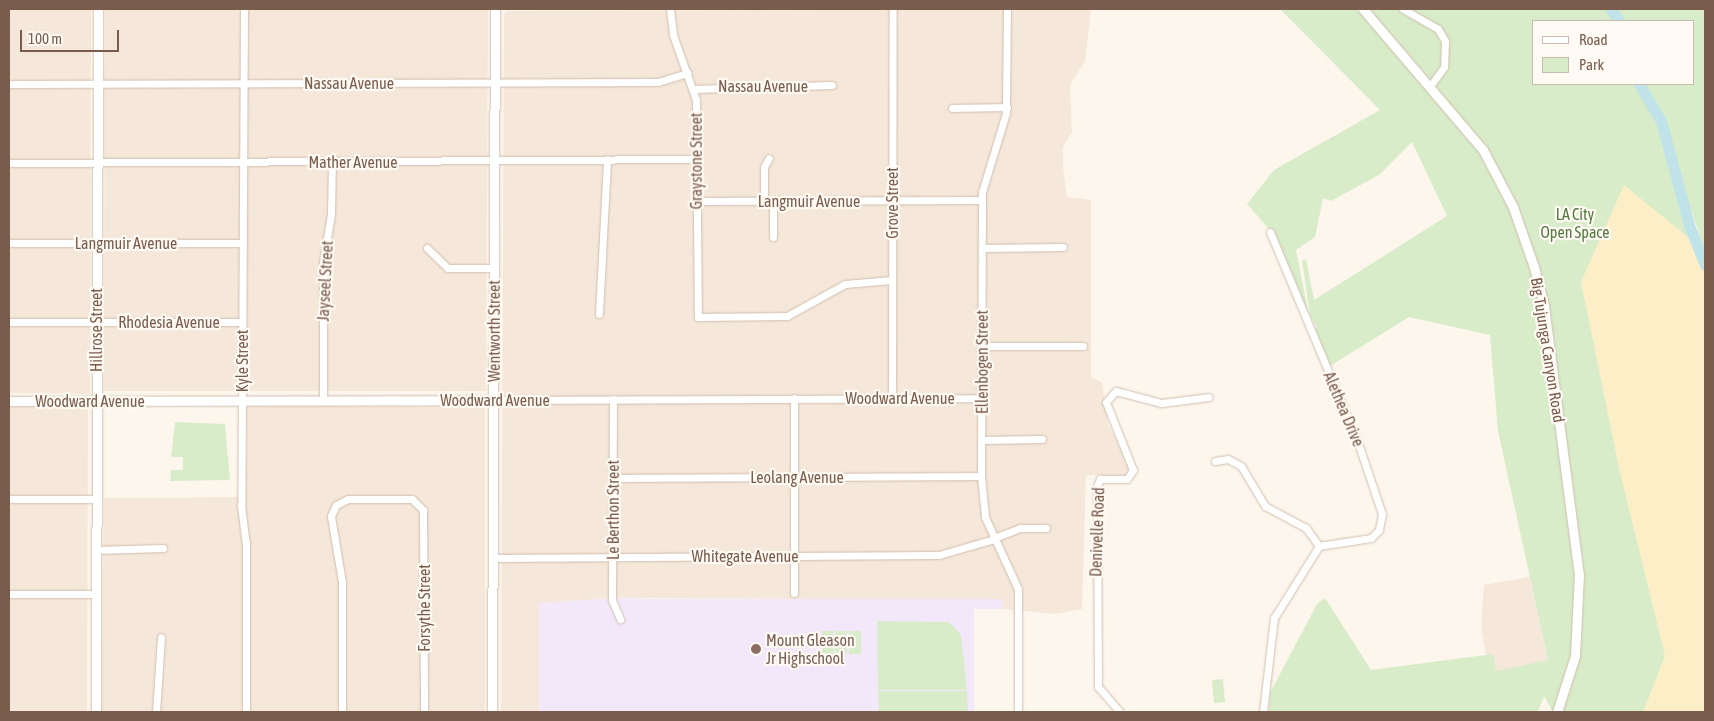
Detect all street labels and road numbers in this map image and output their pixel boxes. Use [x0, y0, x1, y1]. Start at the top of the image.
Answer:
street label: Nassau Avenue [304, 73, 394, 93]
street label: Nassau Avenue [718, 76, 808, 96]
street label: Graystone Street [686, 113, 706, 209]
street label: Mather Avenue [309, 152, 397, 172]
street label: Grove Street [882, 167, 902, 239]
street label: Langmuir Avenue [758, 191, 860, 211]
street label: Langmuir Avenue [75, 233, 177, 253]
street label: Jayseel Street [313, 240, 337, 322]
street label: Big Tujunga Canyon Road [1527, 276, 1569, 424]
street label: Wentworth Street [484, 280, 504, 382]
street label: Hillrose Street [86, 288, 106, 372]
street label: Ellenbogen Street [972, 310, 992, 414]
street label: Rhodesia Avenue [118, 312, 220, 332]
street label: Kyle Street [232, 330, 252, 392]
street label: Alethea Drive [1320, 369, 1368, 449]
street label: Woodward Avenue [845, 388, 955, 408]
street label: Woodward Avenue [440, 390, 550, 410]
street label: Woodward Avenue [35, 391, 145, 411]
street label: Le Berthon Street [603, 460, 623, 560]
street label: Leolang Avenue [750, 467, 844, 487]
street label: Denivelle Road [1086, 487, 1108, 577]
street label: Whitegate Avenue [692, 546, 798, 566]
street label: Forsythe Street [414, 564, 434, 652]

